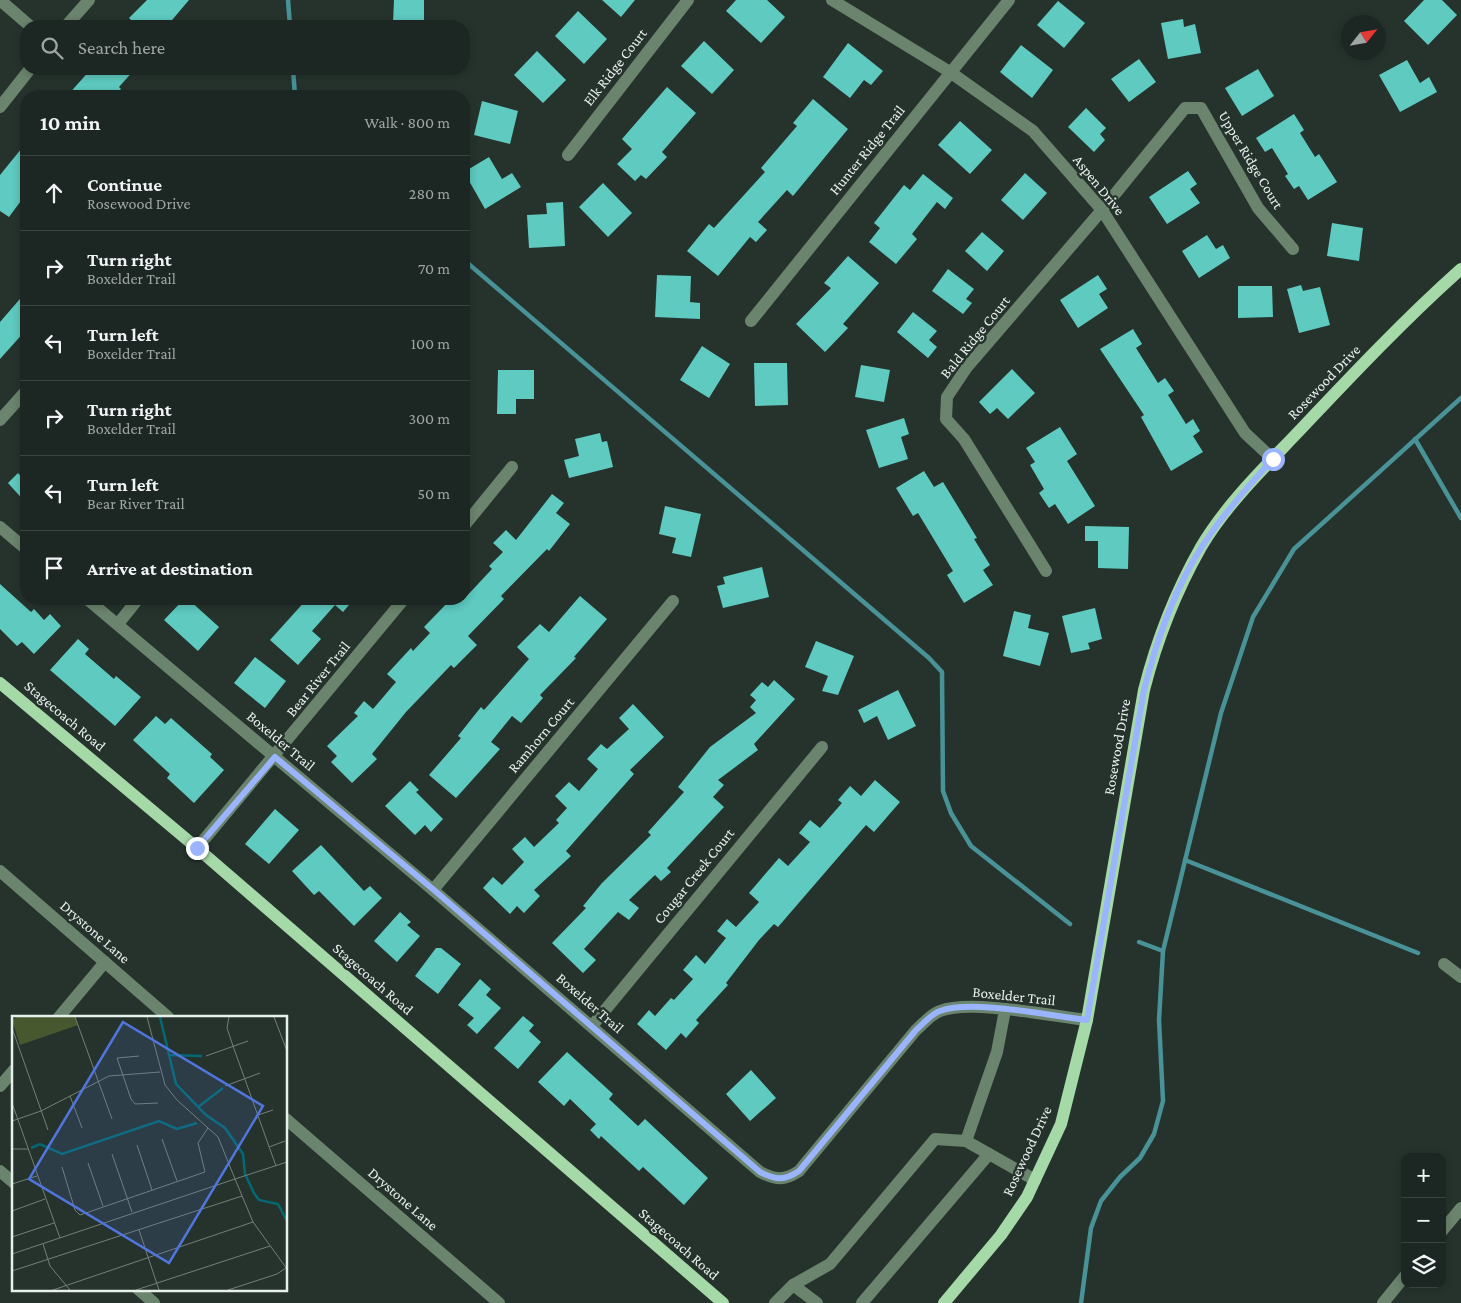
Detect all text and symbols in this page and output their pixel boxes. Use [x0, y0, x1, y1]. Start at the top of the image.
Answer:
north arrow [1341, 15, 1386, 60]
search box [20, 20, 470, 75]
street label: Elk Ridge Court [580, 25, 651, 109]
icon: search [38, 34, 66, 62]
text: Search here [78, 37, 165, 58]
street label: Hunter Ridge Trail [826, 102, 909, 198]
street label: Upper Ridge Court [1215, 108, 1287, 213]
text: 10 min [40, 111, 101, 135]
text: Walk · 800 m [364, 114, 450, 131]
street label: Aspen Drive [1069, 152, 1128, 219]
text: Continue [87, 174, 162, 195]
icon: ahead [40, 179, 68, 207]
text: 280 m [409, 185, 450, 202]
text: Rosewood Drive [87, 195, 191, 212]
text: Turn right [87, 249, 172, 270]
icon: right [40, 254, 68, 282]
text: 70 m [418, 260, 450, 277]
text: Boxelder Trail [87, 270, 176, 287]
street label: Bald Ridge Court [937, 292, 1014, 382]
text: Turn left [87, 324, 159, 345]
icon: left [40, 329, 68, 357]
text: 100 m [411, 335, 450, 352]
street label: Rosewood Drive [1285, 341, 1364, 422]
text: Boxelder Trail [87, 345, 176, 362]
text: Turn right [87, 399, 172, 420]
icon: right [40, 404, 68, 432]
text: 300 m [408, 410, 450, 427]
text: Boxelder Trail [87, 420, 176, 437]
route start [1262, 448, 1285, 471]
text: Turn left [87, 474, 159, 495]
icon: left [40, 479, 68, 507]
text: 50 m [418, 485, 450, 502]
text: Bear River Trail [87, 495, 185, 512]
icon: arrive [40, 554, 68, 582]
text: Arrive at destination [87, 558, 253, 579]
street label: Bear River Trail [283, 638, 353, 720]
street label: Stagecoach Road [21, 678, 109, 755]
street label: Ramhorn Court [505, 693, 578, 776]
street label: Rosewood Drive [1101, 697, 1133, 796]
street label: Boxelder Trail [244, 708, 318, 774]
street label: Cougar Creek Court [651, 824, 739, 927]
route end [186, 837, 209, 860]
street label: Drystone Lane [56, 897, 133, 968]
street label: Stagecoach Road [329, 940, 416, 1019]
street label: Boxelder Trail [553, 970, 627, 1036]
street label: Boxelder Trail [972, 984, 1056, 1008]
inset map [12, 1016, 288, 1290]
street label: Rosewood Drive [999, 1103, 1055, 1198]
map controls [1401, 1153, 1446, 1288]
button: + [1401, 1153, 1446, 1198]
street label: Drystone Lane [364, 1164, 441, 1235]
button: − [1401, 1198, 1446, 1243]
street label: Stagecoach Road [635, 1205, 722, 1284]
button: layers [1401, 1243, 1446, 1288]

